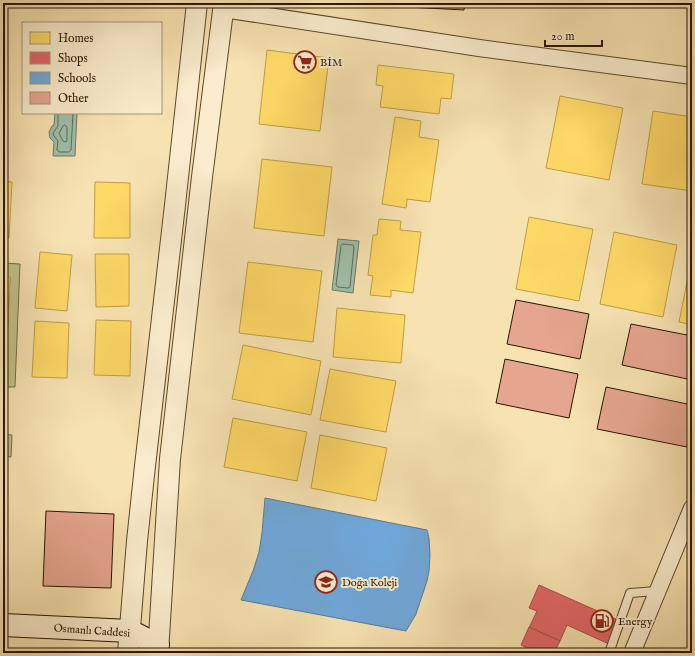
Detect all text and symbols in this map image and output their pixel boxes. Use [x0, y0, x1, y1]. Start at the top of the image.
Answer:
legend [22, 22, 162, 114]
scale bar [545, 22, 602, 48]
text: 20 m [551, 29, 574, 44]
text: Homes [58, 31, 94, 46]
supermarket icon: BİM [292, 49, 318, 75]
text: Shops [58, 51, 88, 67]
place label: BİM [320, 56, 343, 70]
text: Schools [58, 71, 96, 86]
text: Other [58, 91, 89, 106]
school or university icon: Doğa Koleji [313, 569, 339, 595]
place label: Doğa Koleji [342, 576, 397, 590]
fuel station icon: Energy [589, 608, 615, 634]
place label: Energy [618, 615, 653, 629]
street label: Osmanlı Caddesi [53, 621, 131, 641]

